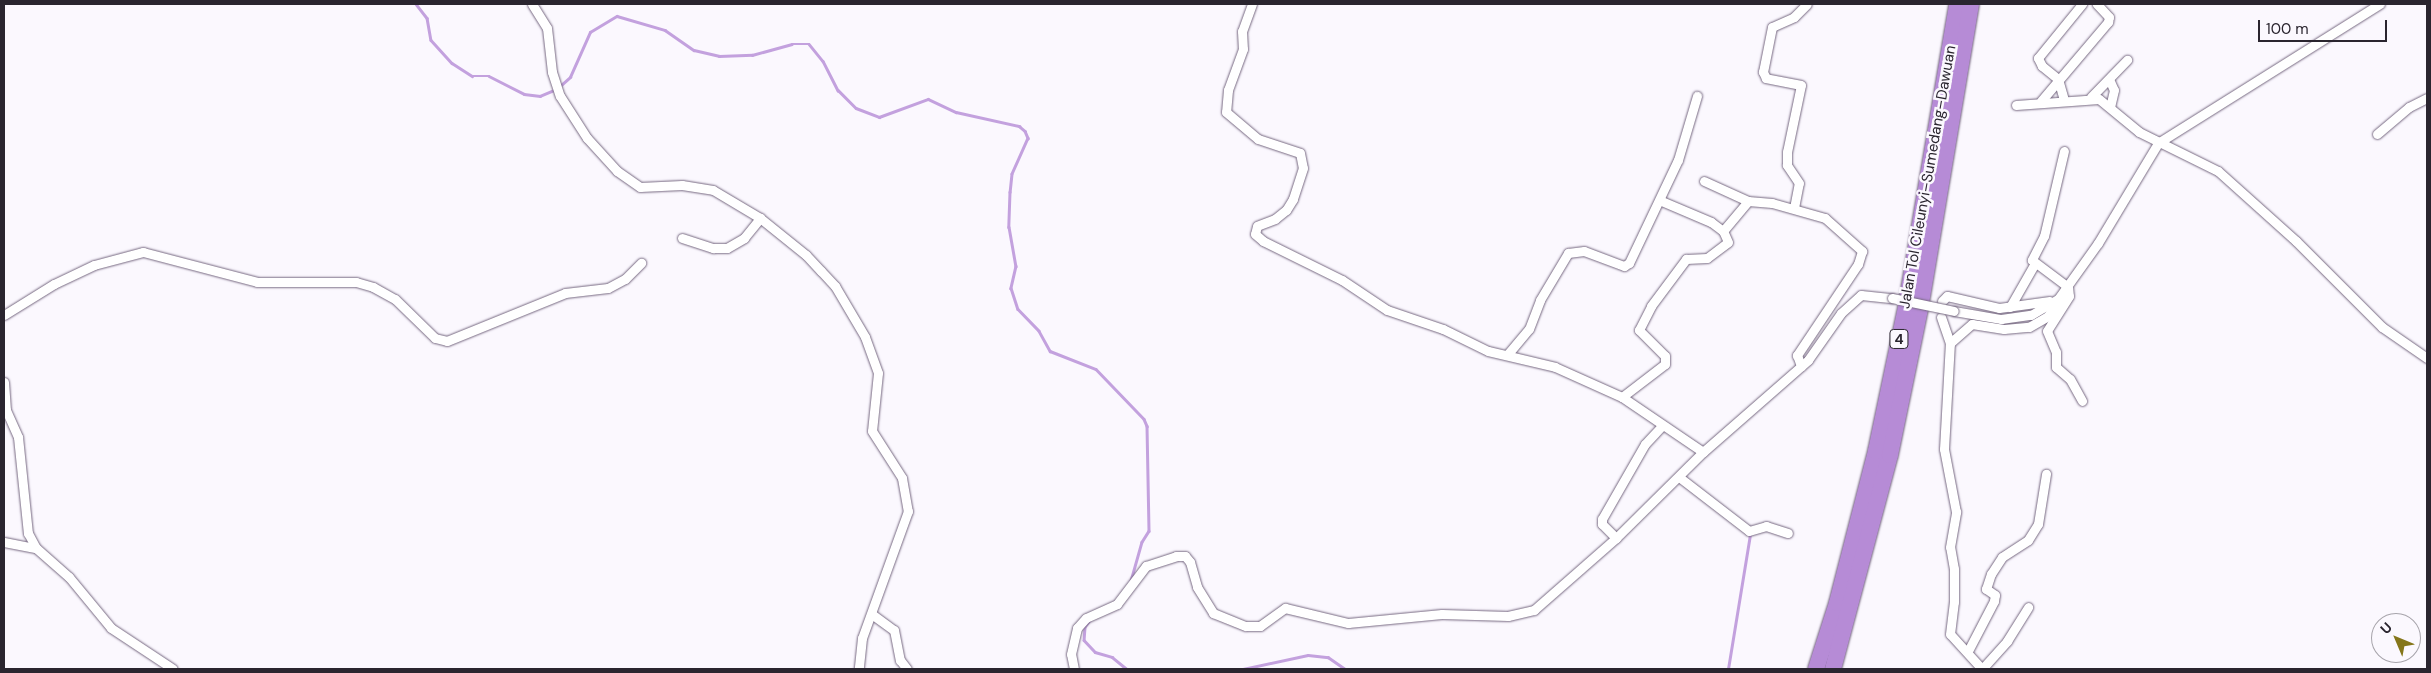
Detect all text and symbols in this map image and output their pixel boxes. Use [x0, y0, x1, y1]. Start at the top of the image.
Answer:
scale bar [2261, 10, 2390, 42]
text: 100 m [2266, 19, 2309, 39]
street label: Jalan Tol Cileunyi–Sumedang–Dawuan [1896, 44, 1960, 310]
road number: 4 [1889, 328, 1909, 350]
north arrow [2371, 613, 2421, 663]
text: U [2376, 618, 2396, 638]

